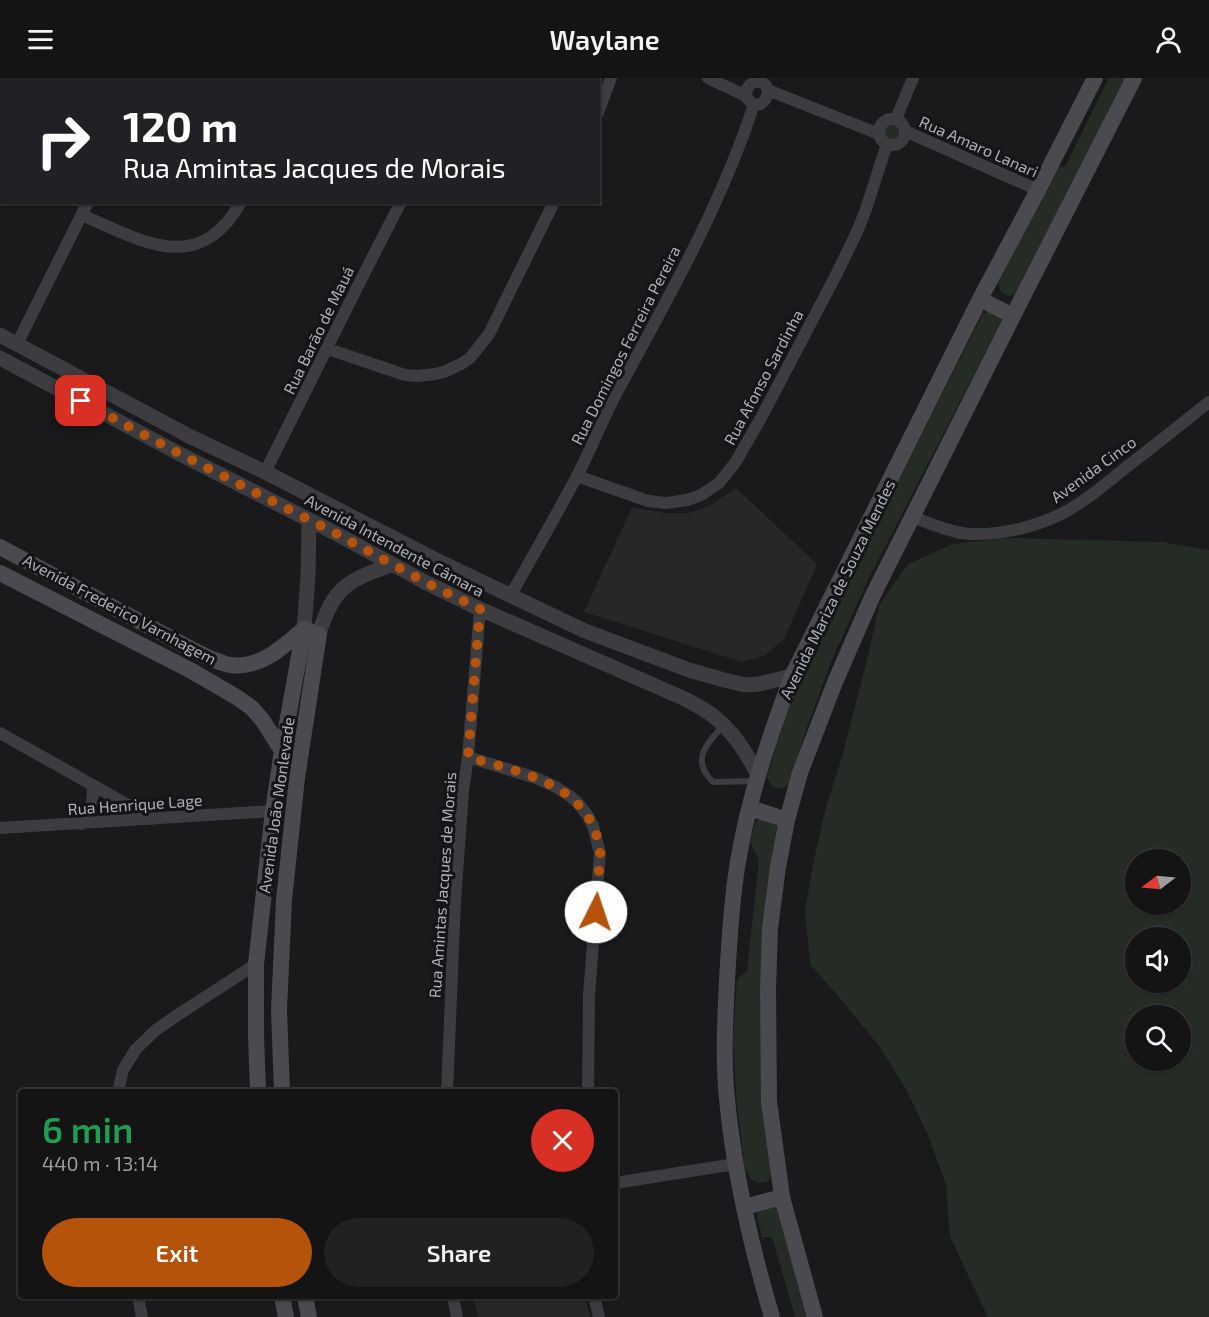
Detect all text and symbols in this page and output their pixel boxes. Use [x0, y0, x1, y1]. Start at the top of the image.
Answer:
icon: menu [24, 23, 57, 56]
text: Waylane [549, 23, 660, 55]
icon: person [1152, 23, 1185, 56]
text: 120 m [123, 100, 238, 150]
icon: right [24, 102, 102, 180]
street label: Rua Amaro Lanari [917, 111, 1041, 181]
text: Rua Amintas Jacques de Morais [123, 151, 506, 183]
street label: Rua Domingos Ferreira Pereira [566, 242, 684, 448]
street label: Rua Barão de Mauá [279, 263, 357, 397]
street label: Rua Afonso Sardinha [719, 306, 807, 448]
pin [55, 375, 106, 426]
icon: arrive [64, 384, 97, 417]
street label: Avenida Cinco [1047, 432, 1139, 506]
street label: Avenida Mariza de Souza Mendes [775, 476, 899, 702]
street label: Avenida Intendente Câmara [302, 490, 488, 600]
street label: Avenida Frederico Varnhagem [20, 550, 220, 668]
street label: Avenida João Monlevade [254, 716, 298, 894]
street label: Rua Amintas Jacques de Morais [425, 771, 459, 999]
street label: Rua Henrique Lage [67, 790, 203, 818]
north arrow [1125, 849, 1191, 915]
map controls [1125, 849, 1191, 1071]
position arrow [564, 880, 628, 944]
button: sound [1125, 927, 1191, 993]
button: search [1125, 1005, 1191, 1071]
text: 6 min [42, 1107, 133, 1150]
button: close [531, 1109, 594, 1172]
text: 440 m · 13:14 [42, 1151, 158, 1175]
button: Exit [42, 1218, 312, 1287]
button: Share [324, 1218, 594, 1287]

